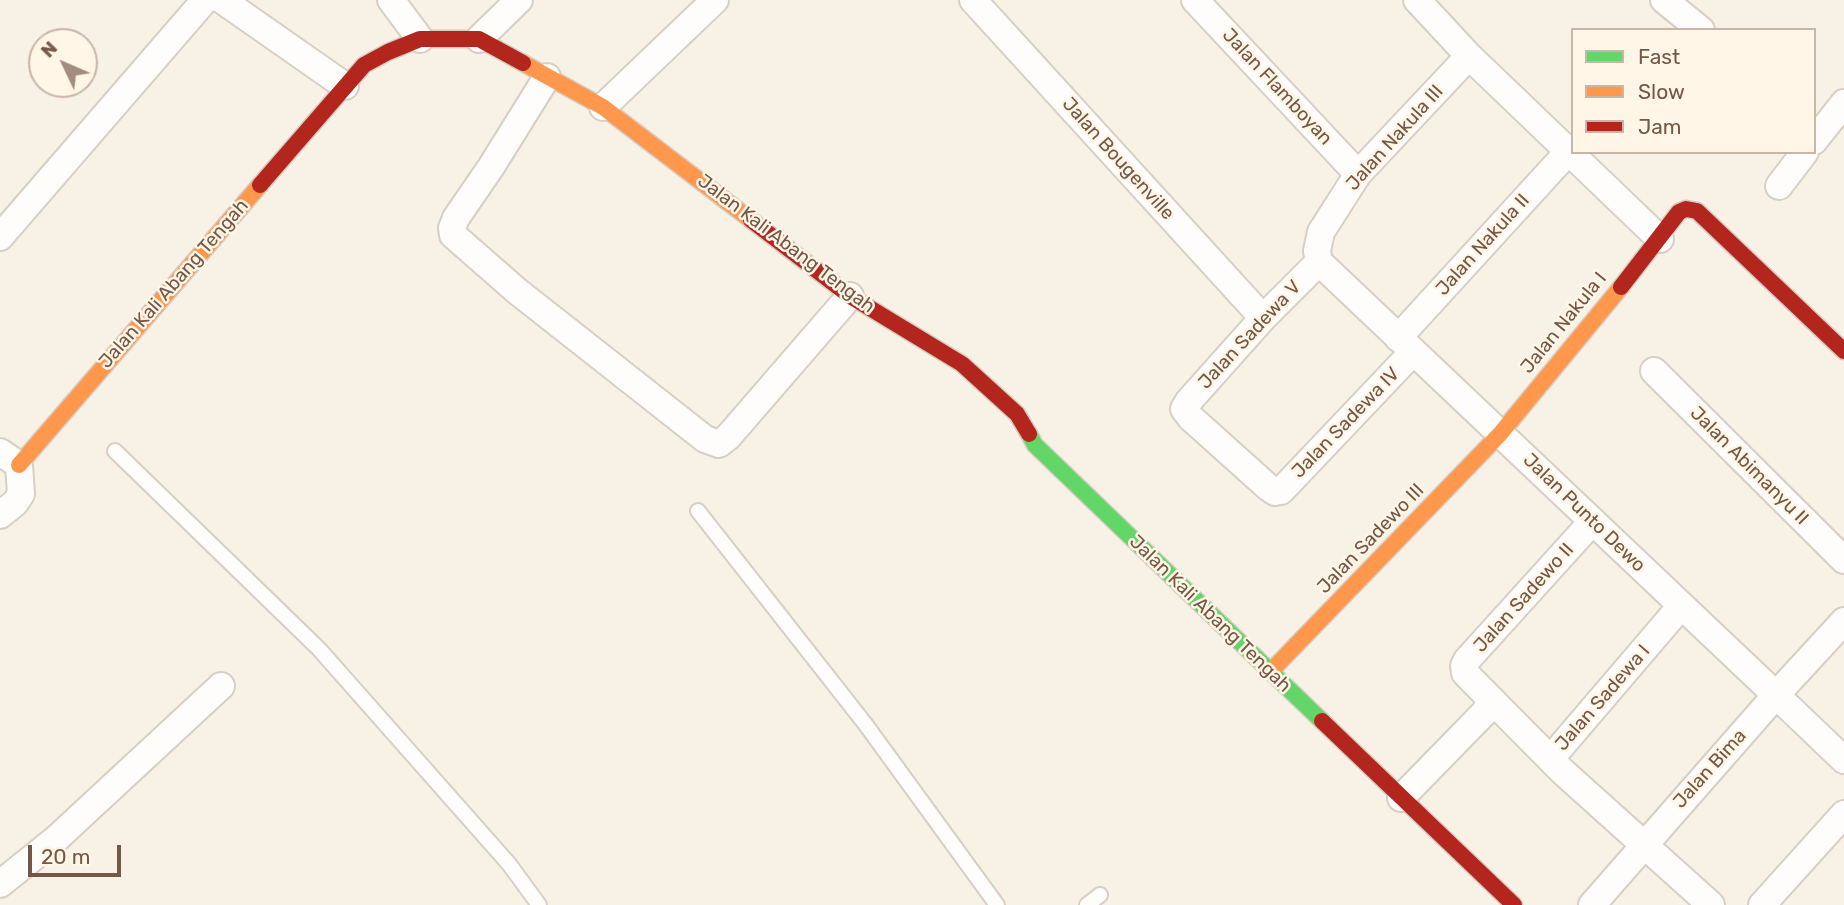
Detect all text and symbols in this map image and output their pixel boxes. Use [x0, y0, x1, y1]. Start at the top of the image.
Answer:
street label: Jalan Flamboyan [1217, 24, 1337, 150]
north arrow [28, 28, 98, 98]
legend [1571, 28, 1816, 154]
text: N [36, 37, 62, 62]
text: Fast [1638, 44, 1680, 69]
text: Slow [1638, 79, 1685, 104]
street label: Jalan Nakula III [1342, 81, 1448, 195]
street label: Jalan Bougenville [1057, 93, 1179, 225]
text: Jam [1638, 114, 1682, 139]
street label: Jalan Kali Abang Tengah [693, 170, 879, 318]
street label: Jalan Nakula II [1431, 190, 1535, 300]
street label: Jalan Kali Abang Tengah [94, 195, 254, 373]
street label: Jalan Nakula I [1516, 268, 1612, 378]
street label: Jalan Sadewa V [1194, 276, 1306, 394]
street label: Jalan Sadewa IV [1287, 363, 1405, 483]
street label: Jalan Abimanyu II [1685, 402, 1813, 530]
street label: Jalan Punto Dewo [1518, 449, 1650, 577]
street label: Jalan Sadewo III [1313, 479, 1429, 599]
street label: Jalan Kali Abang Tengah [1124, 531, 1296, 697]
street label: Jalan Sadewo II [1469, 539, 1579, 657]
street label: Jalan Sadewa I [1551, 640, 1655, 756]
street label: Jalan Bima [1669, 725, 1751, 813]
scale bar [32, 832, 124, 876]
text: 20 m [41, 844, 90, 869]

